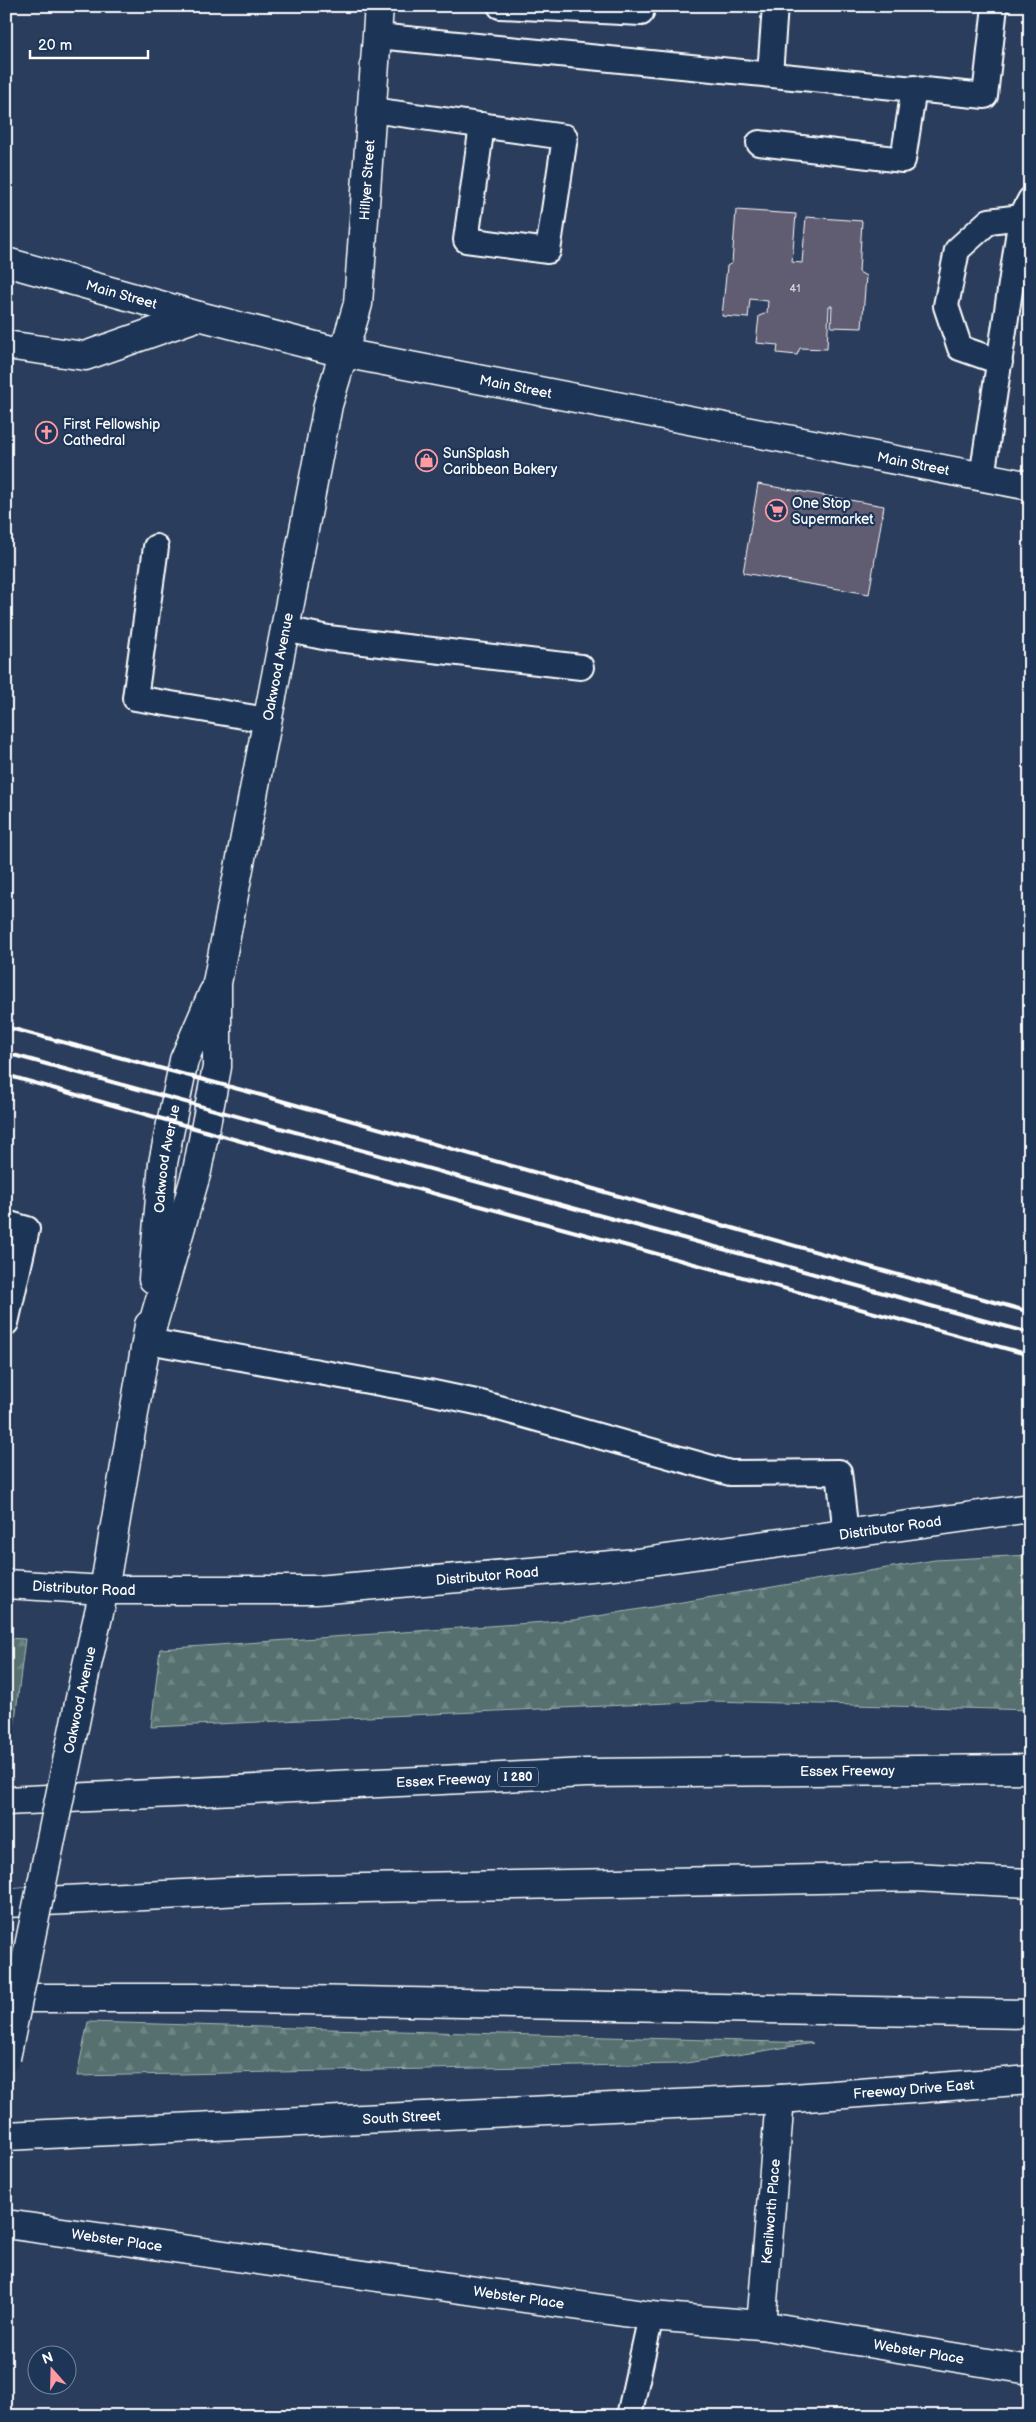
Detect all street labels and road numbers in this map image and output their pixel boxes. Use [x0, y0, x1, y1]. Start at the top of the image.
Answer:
street label: Hillyer Street [355, 139, 378, 221]
street label: Main Street [84, 276, 160, 313]
street label: Main Street [478, 371, 554, 402]
street label: Main Street [876, 448, 952, 479]
street label: Oakwood Avenue [259, 611, 296, 722]
street label: Oakwood Avenue [150, 1103, 183, 1214]
street label: Distributor Road [838, 1512, 943, 1543]
street label: Distributor Road [435, 1563, 539, 1588]
street label: Distributor Road [32, 1577, 135, 1599]
street label: Oakwood Avenue [60, 1645, 100, 1755]
street label: Essex Freeway [800, 1762, 896, 1780]
road number: I 280 [498, 1768, 538, 1786]
street label: Essex Freeway [396, 1769, 492, 1791]
street label: Freeway Drive East [853, 2076, 976, 2102]
street label: South Street [362, 2107, 442, 2127]
street label: Kenilworth Place [758, 2158, 783, 2265]
street label: Webster Place [70, 2225, 163, 2255]
street label: Webster Place [472, 2282, 565, 2312]
street label: Webster Place [872, 2335, 966, 2367]

